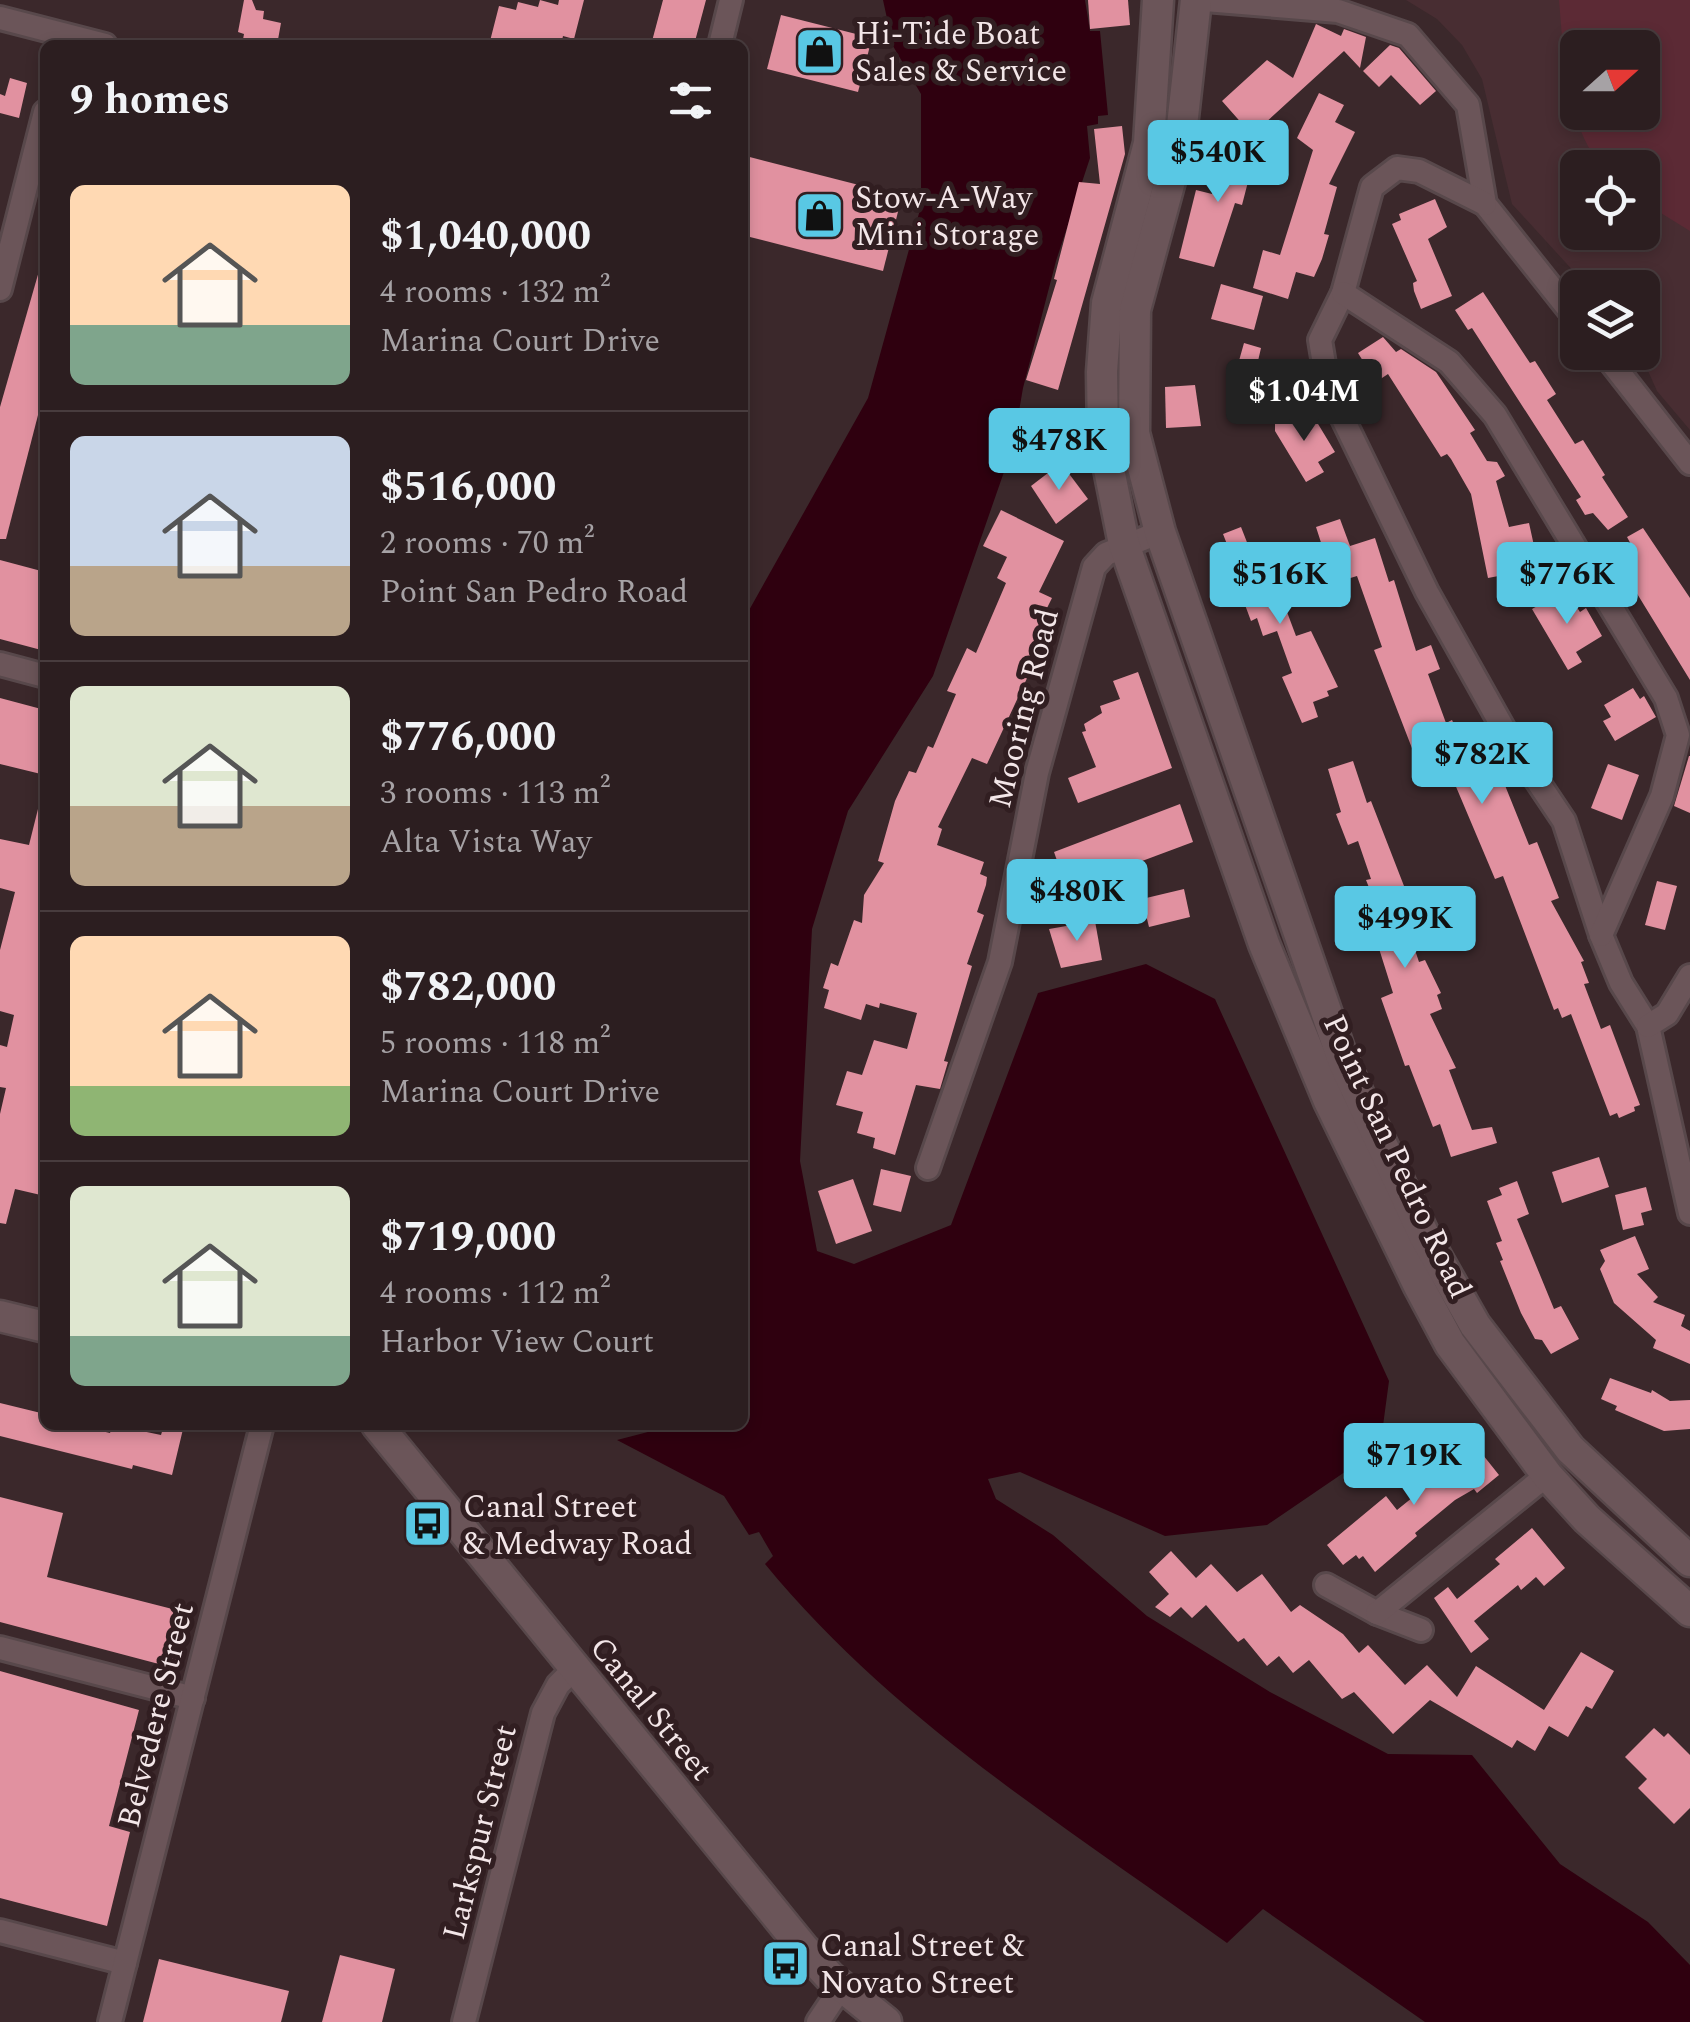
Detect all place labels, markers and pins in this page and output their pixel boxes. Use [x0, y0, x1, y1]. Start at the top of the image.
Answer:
place label: Hi-Tide Boat Sales & Service [855, 10, 1067, 96]
shop icon: Hi-Tide Boat Sales & Service [794, 25, 846, 77]
pin: $540K [1148, 120, 1288, 205]
place label: Stow-A-Way Mini Storage [855, 174, 1039, 260]
shop icon: Stow-A-Way Mini Storage [794, 189, 846, 241]
pin: $1.04M [1223, 359, 1385, 444]
pin: $478K [989, 408, 1129, 493]
pin: $516K [1210, 542, 1350, 627]
pin: $776K [1497, 542, 1637, 627]
pin: $782K [1412, 722, 1552, 807]
pin: $480K [1007, 859, 1147, 944]
pin: $499K [1335, 886, 1475, 971]
pin: $719K [1344, 1423, 1484, 1508]
place label: Canal Street & Medway Road [463, 1483, 692, 1569]
bus stop icon: Canal Street & Medway Road [402, 1498, 454, 1550]
place label: Canal Street & Novato Street [820, 1922, 1025, 2008]
bus stop icon: Canal Street & Novato Street [759, 1937, 811, 1989]

